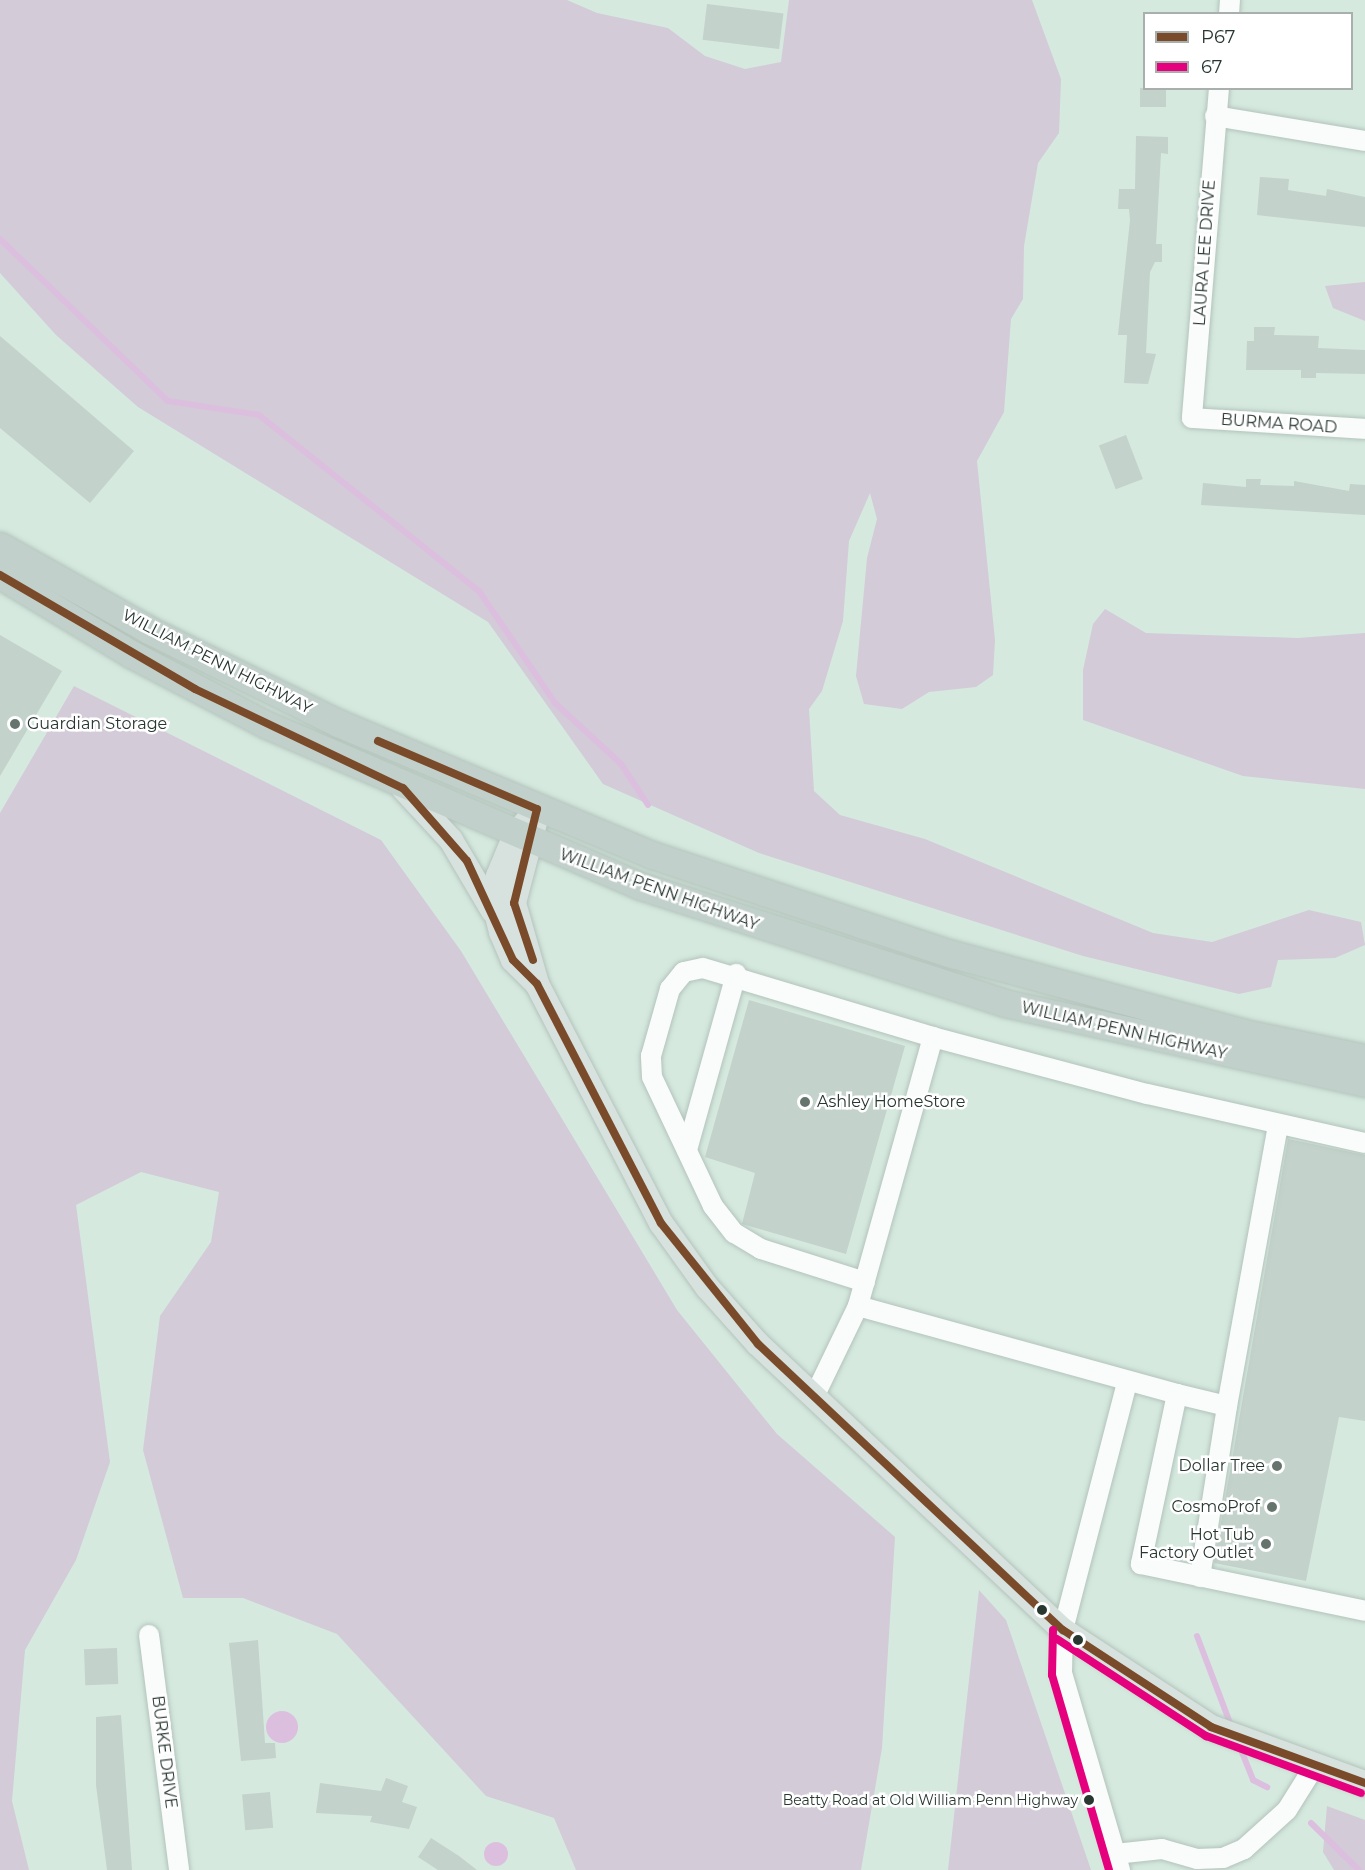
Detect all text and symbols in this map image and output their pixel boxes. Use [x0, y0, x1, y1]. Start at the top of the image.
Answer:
legend [1143, 12, 1353, 90]
text: P67 [1201, 26, 1235, 48]
text: 67 [1201, 56, 1222, 78]
street label: LAURA LEE DRIVE [1190, 179, 1220, 327]
street label: BURMA ROAD [1220, 410, 1338, 438]
street label: WILLIAM PENN HIGHWAY [119, 606, 315, 718]
place label: Guardian Storage [27, 714, 167, 734]
marker: Guardian Storage [8, 717, 22, 731]
street label: WILLIAM PENN HIGHWAY [557, 845, 761, 935]
street label: WILLIAM PENN HIGHWAY [1019, 998, 1229, 1064]
place label: Ashley HomeStore [817, 1092, 965, 1112]
marker: Ashley HomeStore [798, 1095, 812, 1109]
place label: Dollar Tree [1179, 1456, 1265, 1476]
marker: Dollar Tree [1270, 1459, 1284, 1473]
place label: CosmoProf [1171, 1497, 1260, 1517]
marker: CosmoProf [1265, 1500, 1279, 1514]
place label: Hot Tub Factory Outlet [1139, 1525, 1254, 1563]
marker: Hot Tub Factory Outlet [1259, 1537, 1273, 1551]
unlabelled marker [1036, 1604, 1048, 1616]
unlabelled marker [1072, 1634, 1084, 1646]
street label: BURKE DRIVE [148, 1694, 180, 1810]
place label: Beatty Road at Old William Penn Highway [783, 1792, 1078, 1808]
marker: Beatty Road at Old William Penn Highway [1083, 1794, 1095, 1806]

